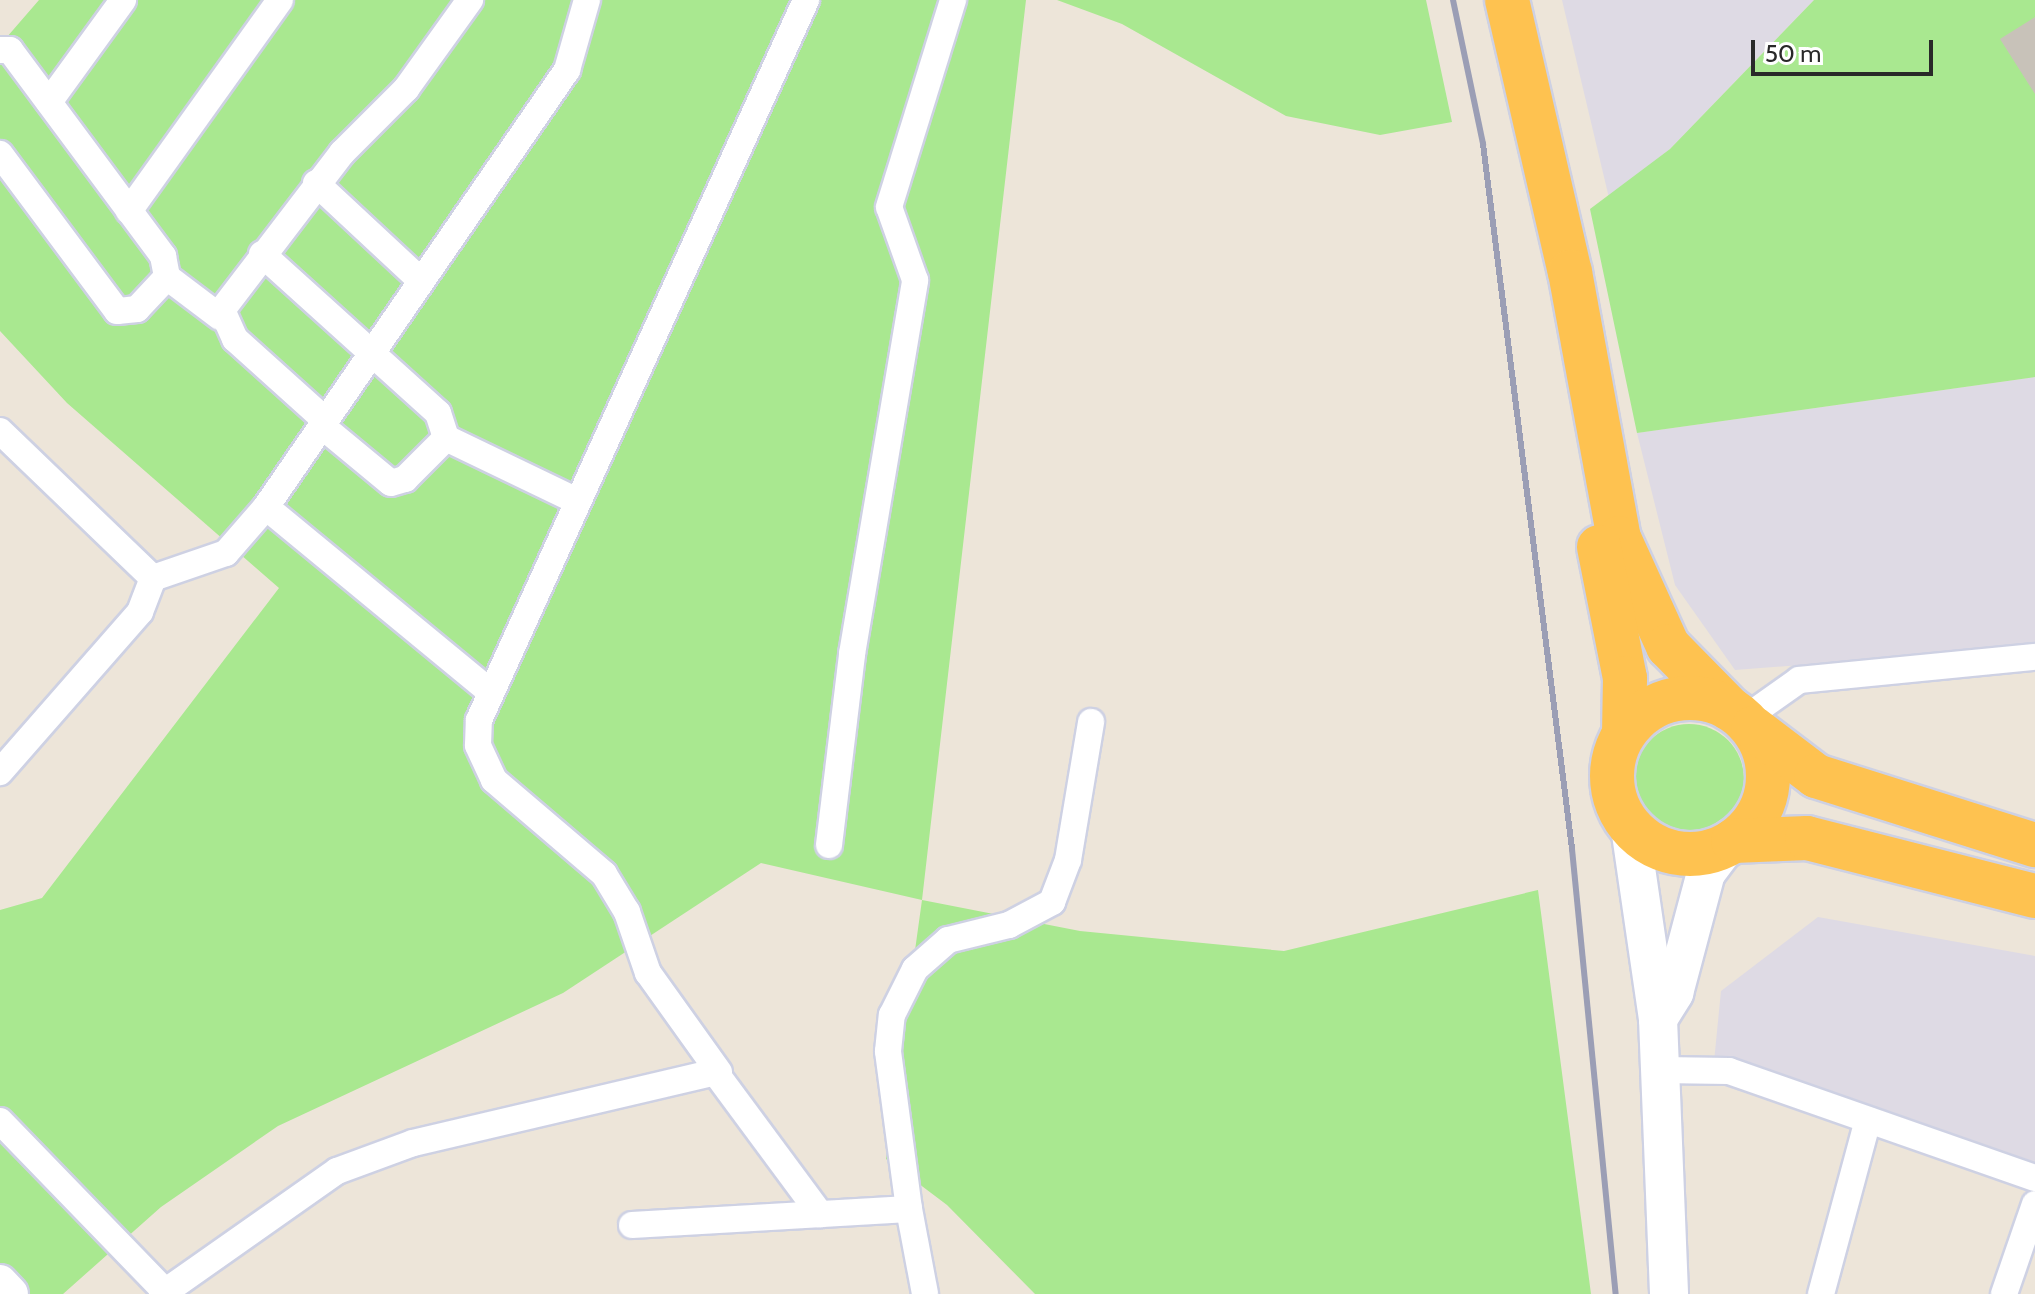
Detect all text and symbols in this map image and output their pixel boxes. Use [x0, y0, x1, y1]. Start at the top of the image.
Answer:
scale bar [1755, 24, 1937, 74]
text: 50 m [1765, 39, 1821, 68]

